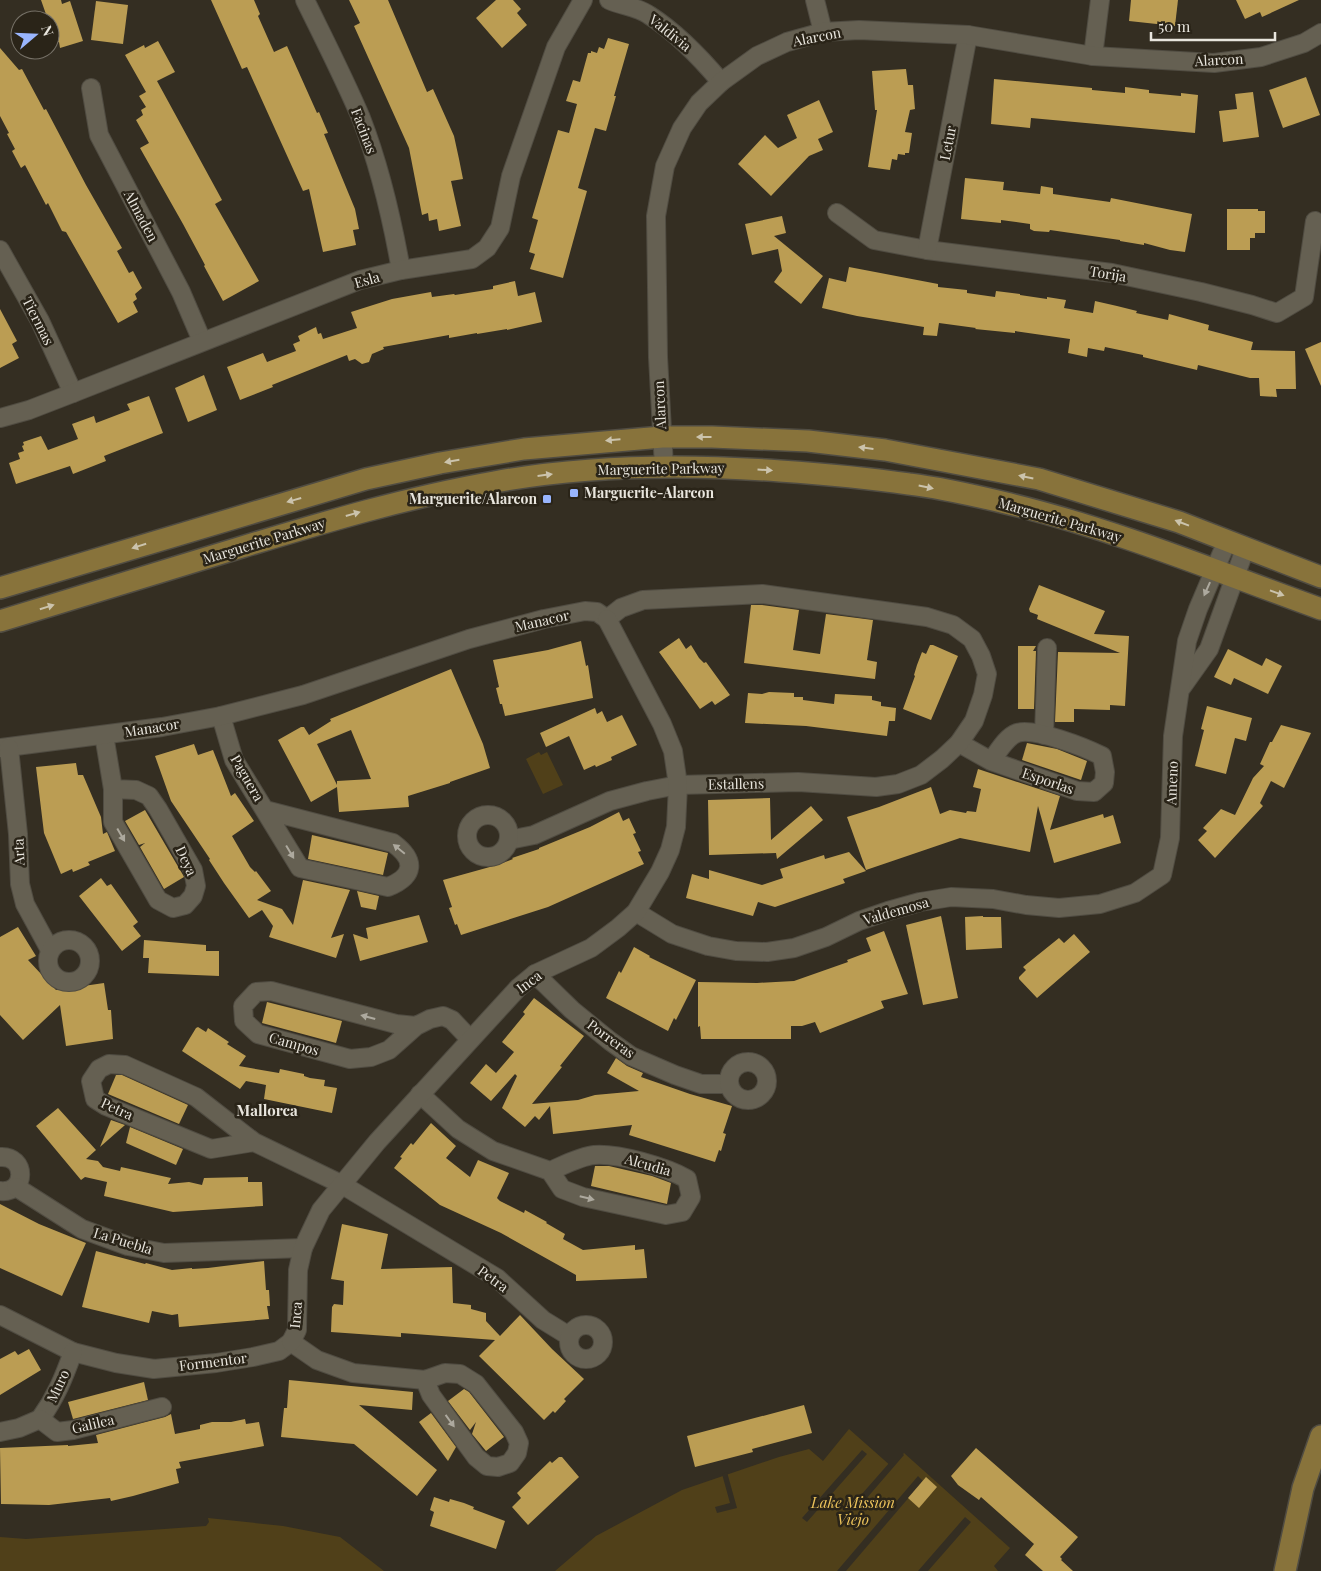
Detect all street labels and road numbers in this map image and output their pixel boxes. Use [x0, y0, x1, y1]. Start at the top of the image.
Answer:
street label: Valdivia [645, 9, 695, 55]
street label: Alarcon [790, 22, 843, 51]
street label: Alarcon [1193, 49, 1244, 70]
street label: Facinas [347, 105, 382, 156]
street label: Letur [935, 123, 960, 162]
street label: Almaden [119, 186, 163, 245]
street label: Torija [1088, 261, 1128, 286]
street label: Esla [352, 267, 382, 292]
street label: Tiermas [18, 293, 59, 348]
street label: Alarcon [649, 380, 670, 431]
street label: Marguerite Parkway [597, 458, 725, 479]
street label: Marguerite Parkway [996, 493, 1124, 546]
street label: Marguerite Parkway [200, 513, 327, 568]
street label: Manacor [513, 605, 572, 636]
street label: Manacor [123, 714, 181, 741]
street label: Paguera [226, 751, 268, 805]
street label: Ameno [1161, 760, 1182, 806]
street label: Esporlas [1020, 763, 1077, 798]
street label: Estallens [708, 774, 764, 793]
street label: Arta [9, 838, 29, 867]
street label: Deya [171, 843, 202, 879]
street label: Valdemosa [860, 892, 931, 929]
street label: Inca [512, 966, 545, 997]
street label: Porreras [584, 1015, 639, 1062]
street label: Campos [267, 1027, 321, 1060]
street label: Petra [98, 1093, 136, 1124]
street label: Alcudia [622, 1149, 673, 1180]
street label: La Puebla [91, 1223, 155, 1258]
street label: Petra [474, 1261, 512, 1296]
street label: Inca [285, 1301, 306, 1329]
street label: Formentor [178, 1348, 249, 1375]
street label: Muro [42, 1366, 73, 1405]
street label: Galilea [70, 1409, 116, 1438]

